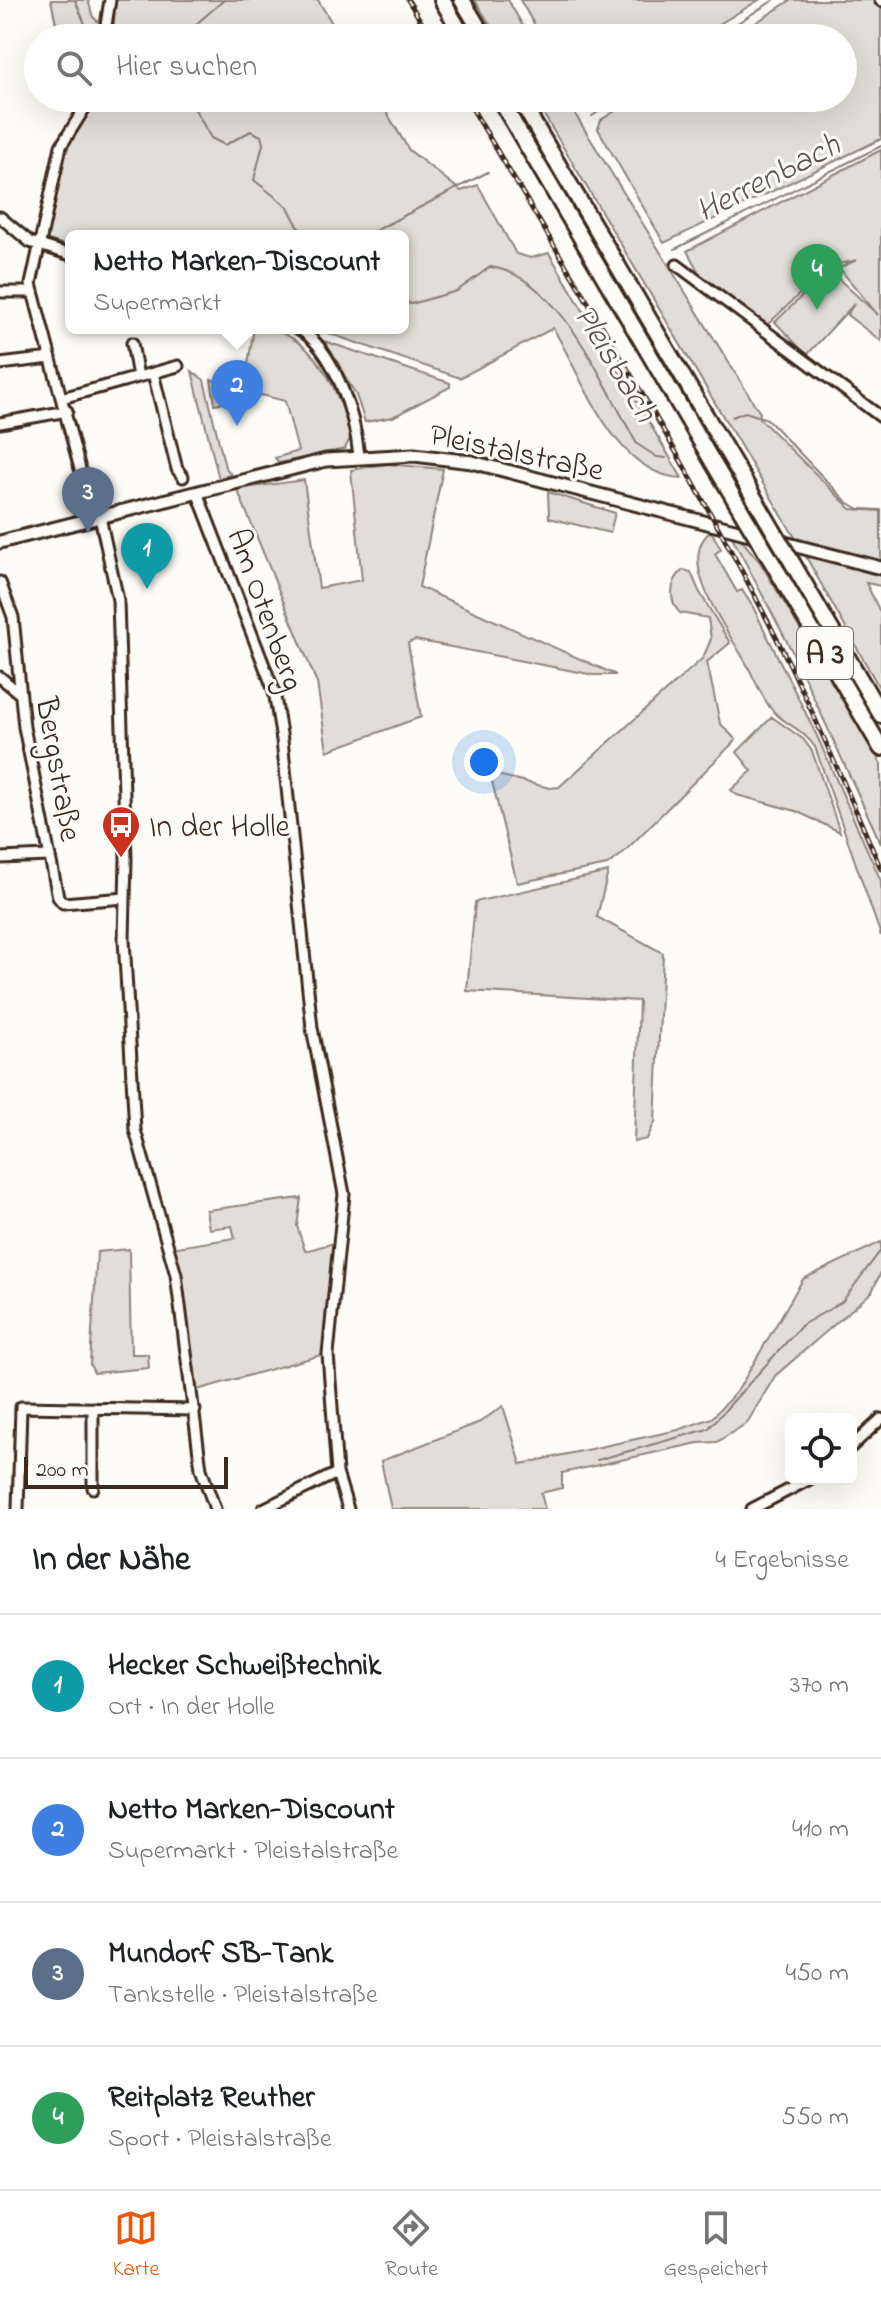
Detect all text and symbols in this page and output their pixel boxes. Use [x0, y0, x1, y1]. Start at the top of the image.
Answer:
search box [24, 24, 857, 112]
icon: search [52, 46, 96, 90]
text: Hier suchen [116, 46, 257, 90]
water label: Herrenbach [688, 122, 850, 237]
popup [65, 230, 409, 334]
text: Netto Marken-Discount [94, 241, 380, 285]
pin: 4 [791, 244, 843, 310]
text: Supermarkt [94, 285, 221, 323]
water label: Pleisbach [559, 296, 669, 433]
pin: 2 [211, 360, 263, 426]
street label: Pleistalstraße [425, 413, 608, 496]
pin: 3 [62, 467, 114, 533]
street label: Am Otenberg [213, 522, 315, 698]
pin: 1 [121, 523, 173, 589]
road number: A 3 [797, 627, 853, 679]
street label: Bergstraße [21, 693, 92, 846]
your location [464, 742, 504, 782]
bus stop icon: In der Holle [100, 804, 142, 859]
place label: In der Holle [149, 805, 291, 852]
map controls [785, 1413, 857, 1485]
button: locate [785, 1413, 857, 1485]
scale bar [24, 1453, 228, 1489]
text: 200 m [36, 1455, 89, 1487]
text: In der Nähe [32, 1536, 190, 1586]
text: 4 Ergebnisse [715, 1542, 849, 1580]
text: Hecker Schweißtechnik [108, 1645, 381, 1689]
text: 1 [54, 1667, 62, 1705]
text: 370 m [790, 1667, 849, 1705]
text: Ort · In der Holle [108, 1689, 275, 1727]
text: Netto Marken-Discount [108, 1789, 395, 1833]
text: 2 [52, 1811, 64, 1849]
text: 410 m [792, 1811, 849, 1849]
text: Supermarkt · Pleistalstraße [108, 1833, 398, 1871]
text: Mundorf SB-Tank [108, 1933, 333, 1977]
text: 3 [53, 1955, 63, 1993]
text: 450 m [786, 1955, 849, 1993]
text: Tankstelle · Pleistalstraße [108, 1977, 378, 2015]
text: Reitplatz Reuther [108, 2077, 315, 2121]
text: 4 [53, 2099, 63, 2137]
text: 550 m [781, 2099, 849, 2137]
text: Sport · Pleistalstraße [108, 2121, 332, 2159]
tab: Karte [113, 2206, 159, 2286]
tab: Route [385, 2206, 438, 2286]
tab: Gespeichert [663, 2206, 768, 2286]

